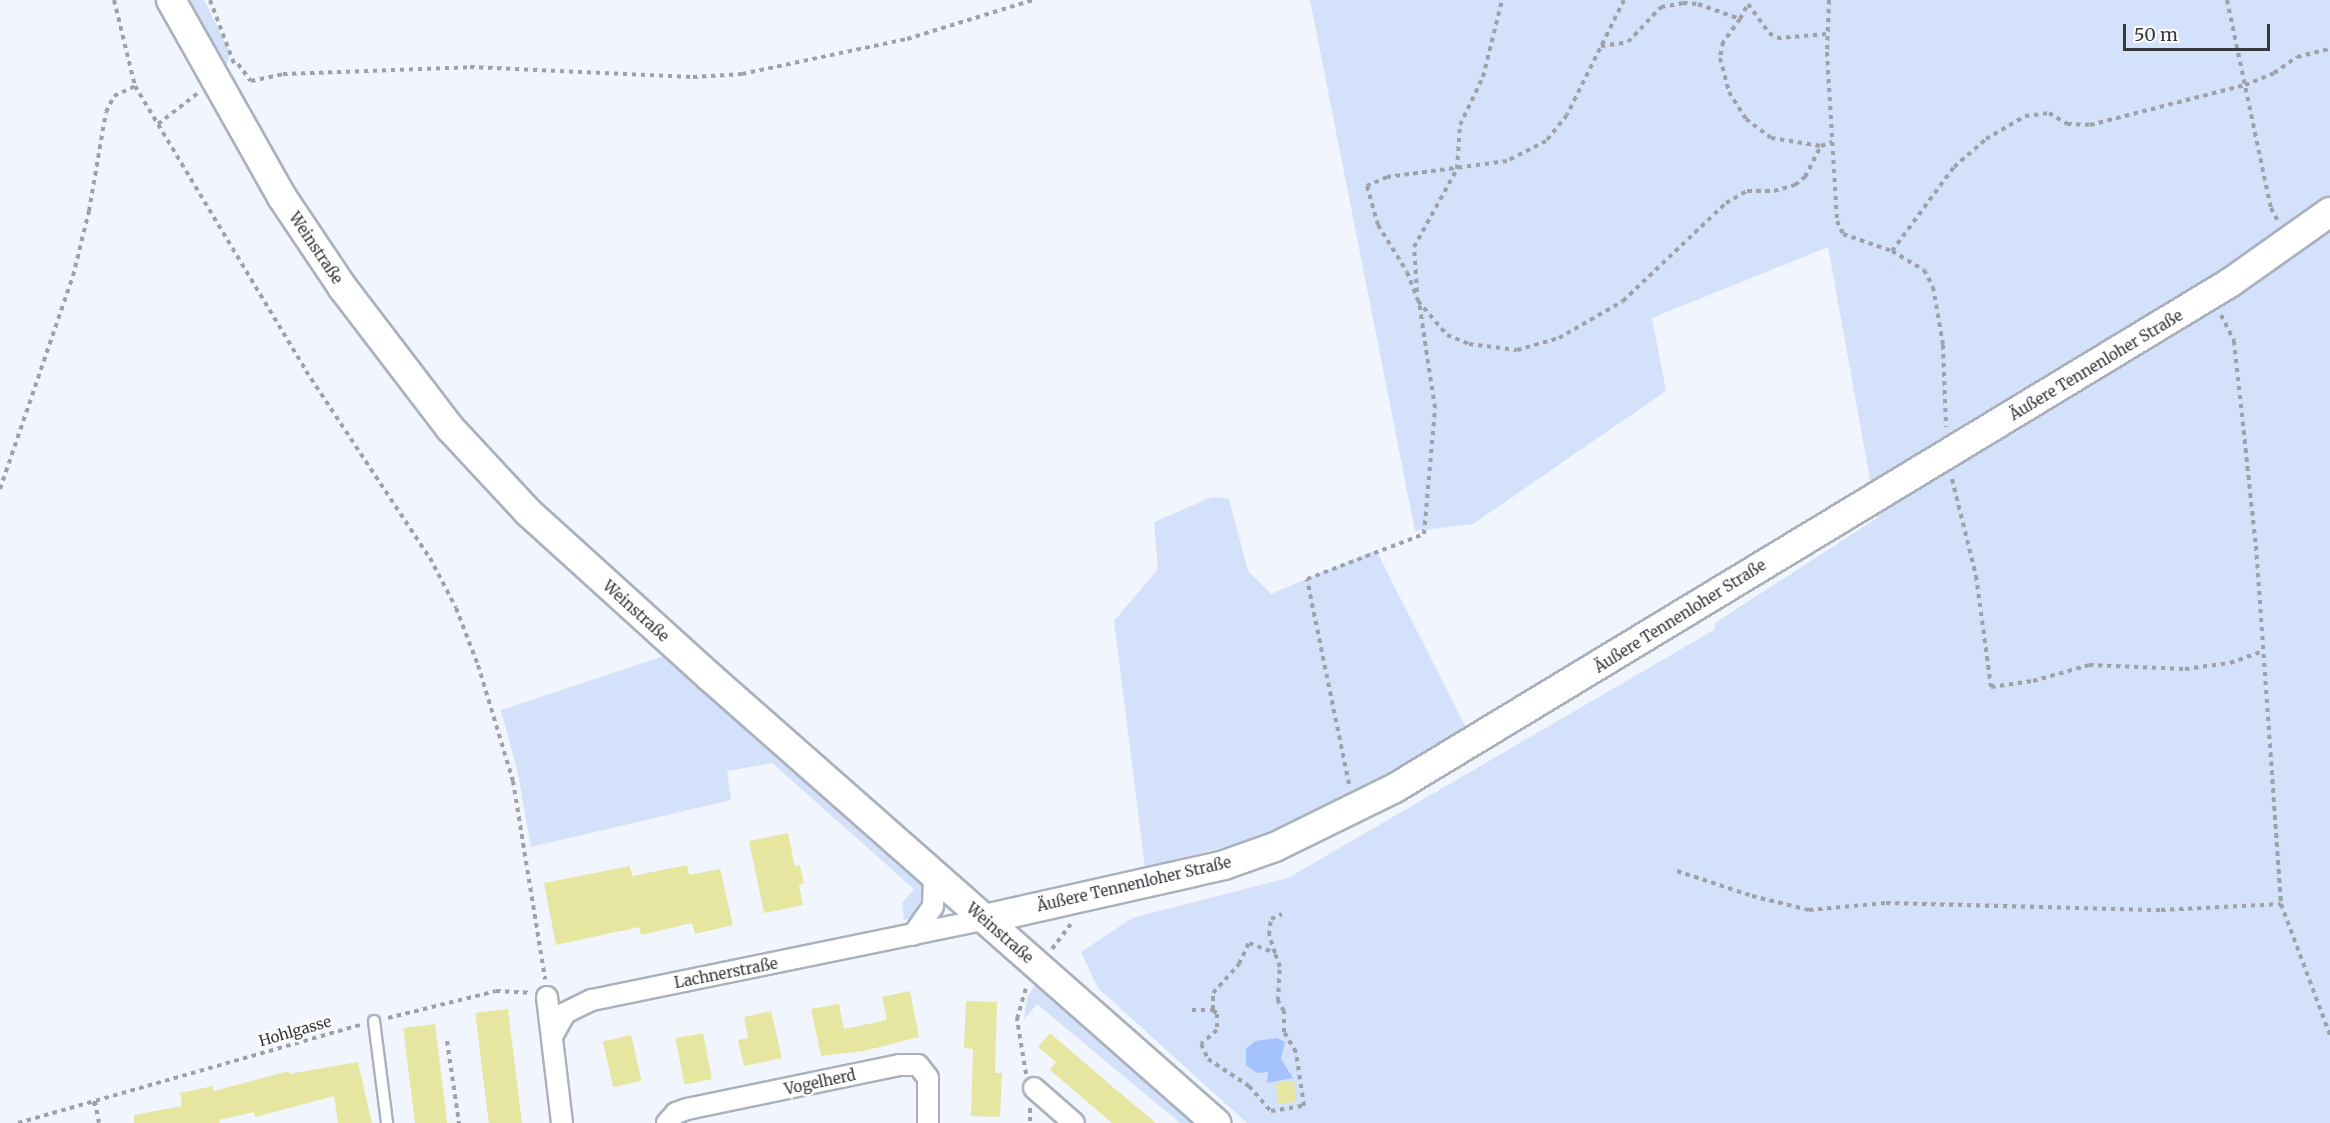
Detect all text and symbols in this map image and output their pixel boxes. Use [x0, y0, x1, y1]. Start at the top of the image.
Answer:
scale bar [2126, 12, 2273, 50]
text: 50 m [2134, 23, 2178, 46]
street label: Weinstraße [285, 209, 347, 287]
street label: Äußere Tennenloher Straße [2006, 306, 2186, 424]
street label: Äußere Tennenloher Straße [1591, 556, 1769, 676]
street label: Weinstraße [599, 577, 673, 645]
street label: Äußere Tennenloher Straße [1035, 853, 1233, 915]
street label: Weinstraße [963, 899, 1037, 967]
street label: Lachnerstraße [673, 954, 779, 992]
street label: Hohlgasse [257, 1012, 333, 1050]
street label: Vogelherd [783, 1066, 857, 1098]

